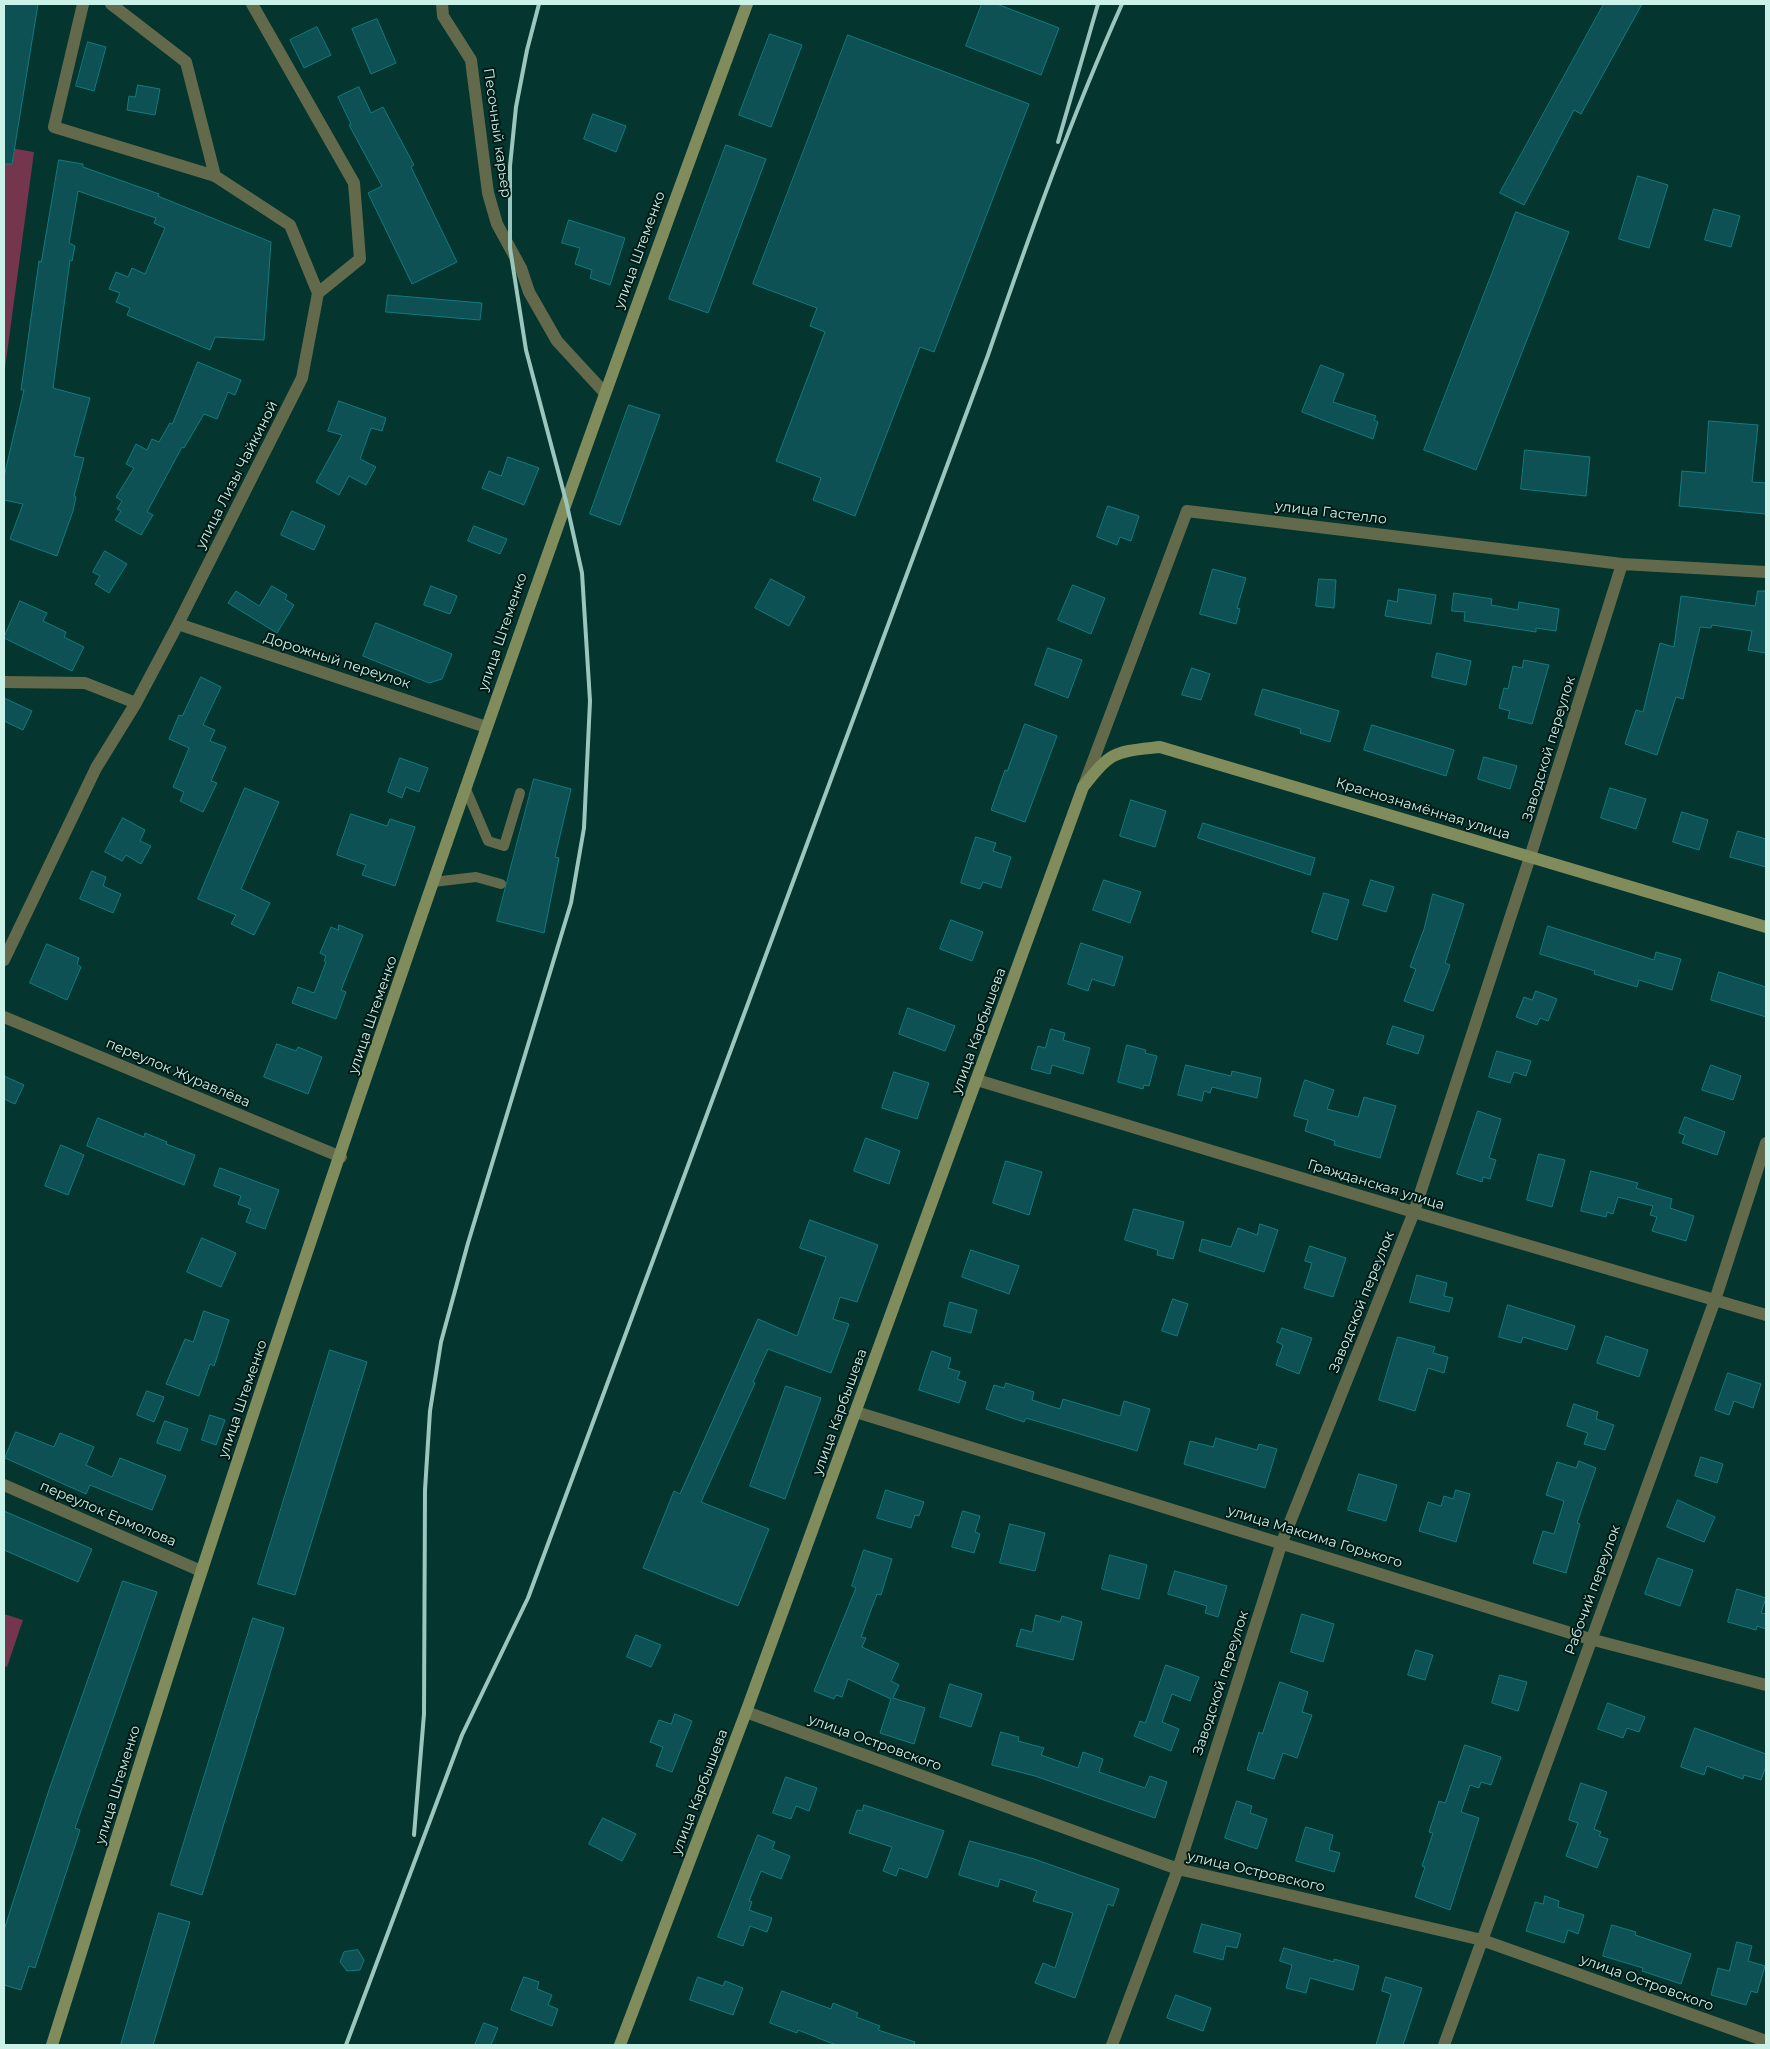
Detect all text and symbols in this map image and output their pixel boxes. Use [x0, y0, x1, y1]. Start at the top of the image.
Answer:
street label: Песочный карьер [480, 67, 514, 199]
street label: улица Штеменко [611, 189, 669, 311]
street label: улица Лизы Чайкиной [192, 398, 282, 552]
street label: улица Гастелло [1274, 498, 1388, 528]
street label: улица Штеменко [475, 571, 531, 693]
street label: Дорожный переулок [262, 629, 412, 693]
street label: Заводской переулок [1519, 674, 1579, 824]
street label: Краснознамённая улица [1334, 774, 1512, 844]
street label: улица Штеменко [345, 954, 401, 1076]
street label: улица Карбышева [948, 966, 1010, 1096]
street label: переулок Журавлёва [103, 1035, 253, 1111]
street label: Гражданская улица [1306, 1156, 1446, 1214]
street label: Заводской переулок [1326, 1229, 1398, 1375]
street label: улица Штеменко [215, 1338, 271, 1460]
street label: улица Карбышева [809, 1347, 871, 1477]
street label: переулок Ермолова [37, 1478, 179, 1550]
street label: улица Максима Горького [1225, 1502, 1405, 1572]
street label: Рабочий переулок [1562, 1523, 1624, 1657]
street label: Заводской переулок [1190, 1609, 1252, 1757]
street label: улица Островского [806, 1711, 944, 1775]
street label: улица Штеменко [92, 1723, 144, 1847]
street label: улица Карбышева [668, 1727, 732, 1857]
street label: улица Островского [1186, 1848, 1326, 1896]
street label: улица Островского [1578, 1951, 1716, 2015]

